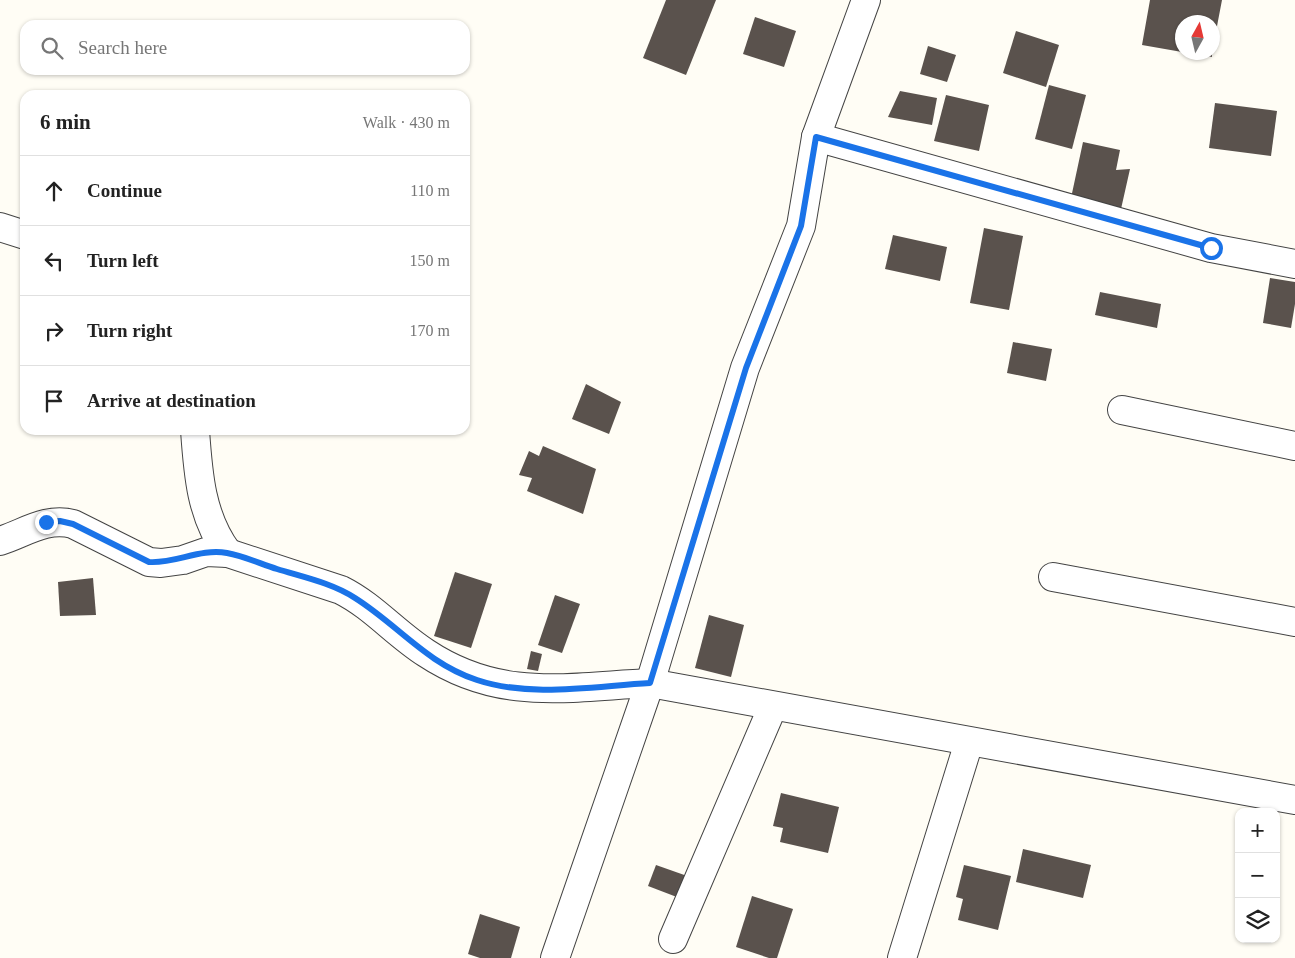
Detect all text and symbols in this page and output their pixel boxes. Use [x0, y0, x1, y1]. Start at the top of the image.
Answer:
north arrow [1175, 15, 1220, 60]
search box [20, 20, 470, 75]
icon: search [38, 34, 66, 62]
text: Search here [78, 37, 167, 58]
text: 6 min [40, 110, 91, 134]
text: Walk · 430 m [363, 114, 450, 131]
icon: ahead [40, 177, 68, 205]
text: Continue [87, 180, 162, 201]
text: 110 m [410, 182, 450, 199]
route start [1200, 237, 1223, 260]
icon: left [40, 247, 68, 275]
text: Turn left [87, 250, 159, 271]
text: 150 m [410, 252, 450, 269]
icon: right [40, 317, 68, 345]
text: Turn right [87, 320, 172, 341]
text: 170 m [410, 322, 450, 339]
icon: arrive [40, 387, 68, 415]
text: Arrive at destination [87, 390, 256, 411]
route end [35, 511, 58, 534]
map controls [1235, 808, 1280, 943]
button: + [1235, 808, 1280, 853]
button: − [1235, 853, 1280, 898]
button: layers [1235, 898, 1280, 943]

